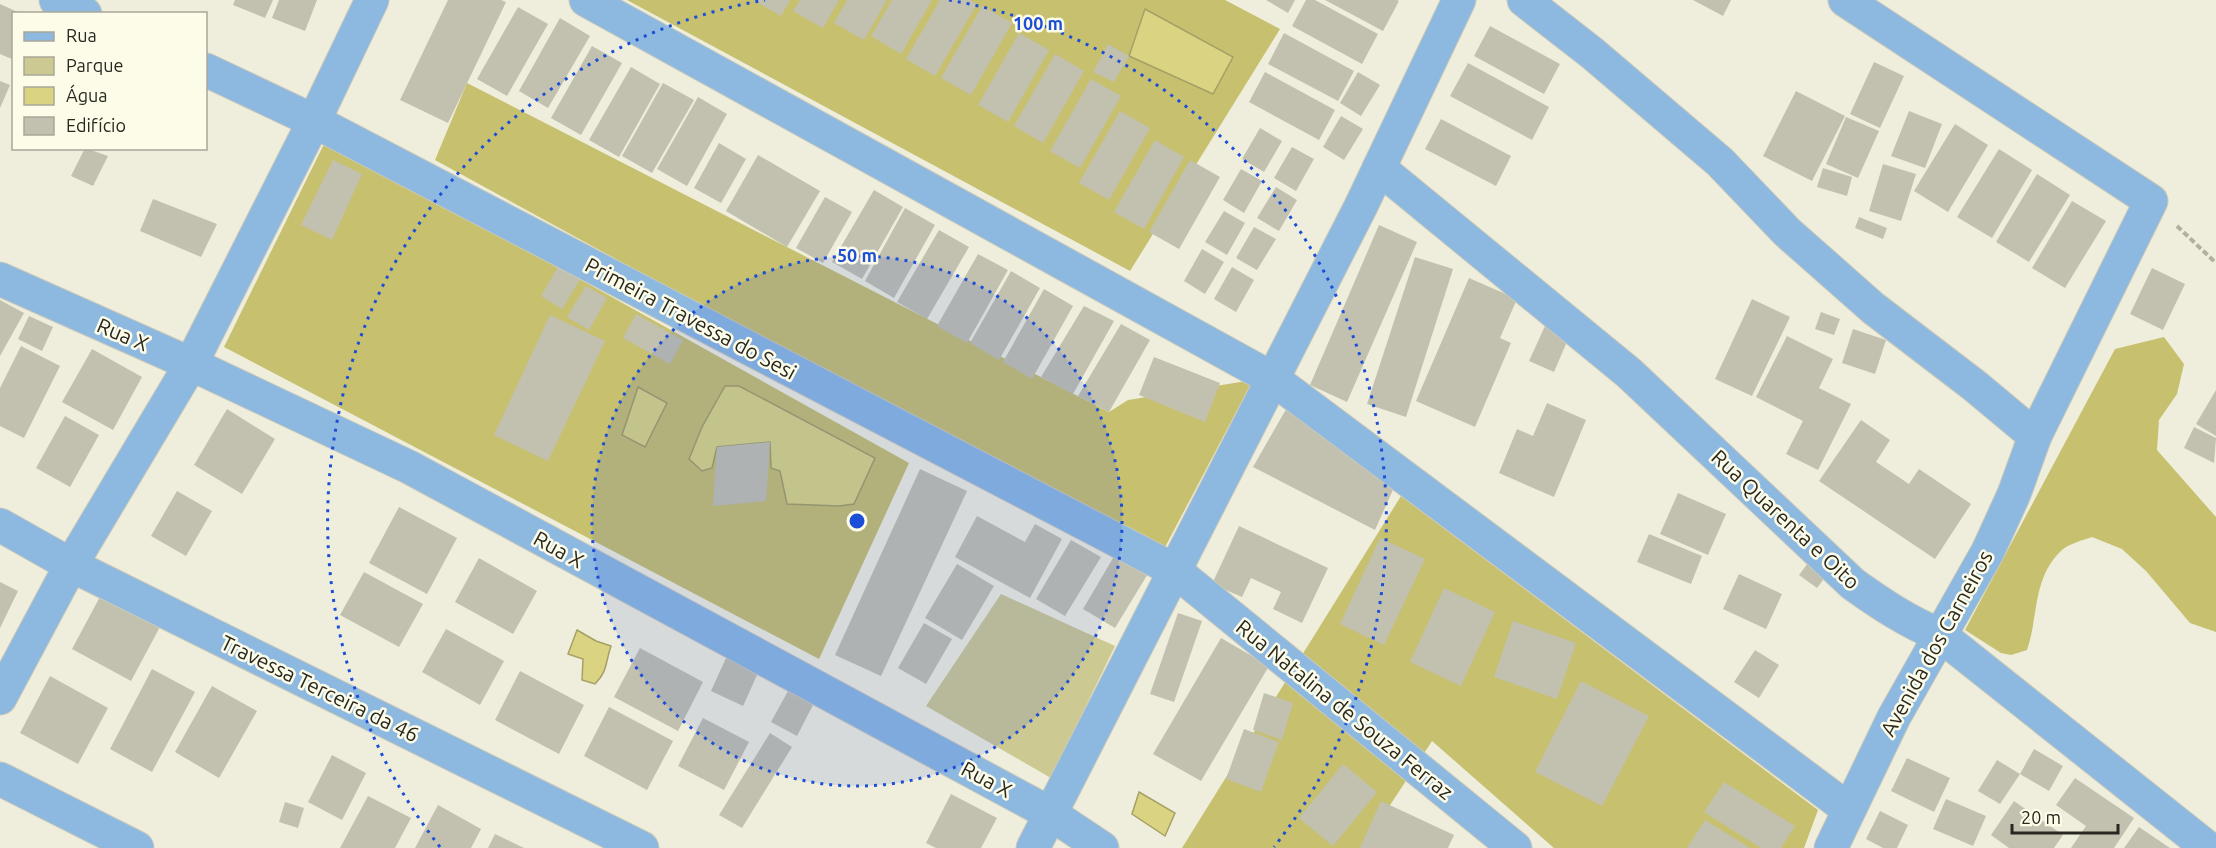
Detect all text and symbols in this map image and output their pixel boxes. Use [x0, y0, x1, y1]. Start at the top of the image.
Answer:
legend [12, 12, 207, 150]
text: 100 m [1013, 13, 1063, 33]
text: Rua [66, 25, 97, 45]
text: Parque [66, 55, 123, 75]
text: Água [66, 84, 108, 105]
text: Edifício [66, 115, 126, 135]
text: 50 m [837, 245, 877, 265]
street label: Primeira Travessa do Sesi [581, 252, 801, 384]
street label: Rua X [94, 312, 152, 356]
street label: Rua Quarenta e Oito [1707, 444, 1865, 594]
centre of rings [847, 511, 867, 531]
street label: Rua X [530, 526, 588, 573]
street label: Avenida dos Carneiros [1875, 546, 1997, 740]
street label: Rua Natalina de Souza Ferraz [1232, 614, 1458, 804]
street label: Travessa Terceira da 46 [217, 630, 423, 746]
street label: Rua X [958, 756, 1016, 802]
scale bar [2012, 797, 2118, 835]
text: 20 m [2021, 807, 2061, 827]

